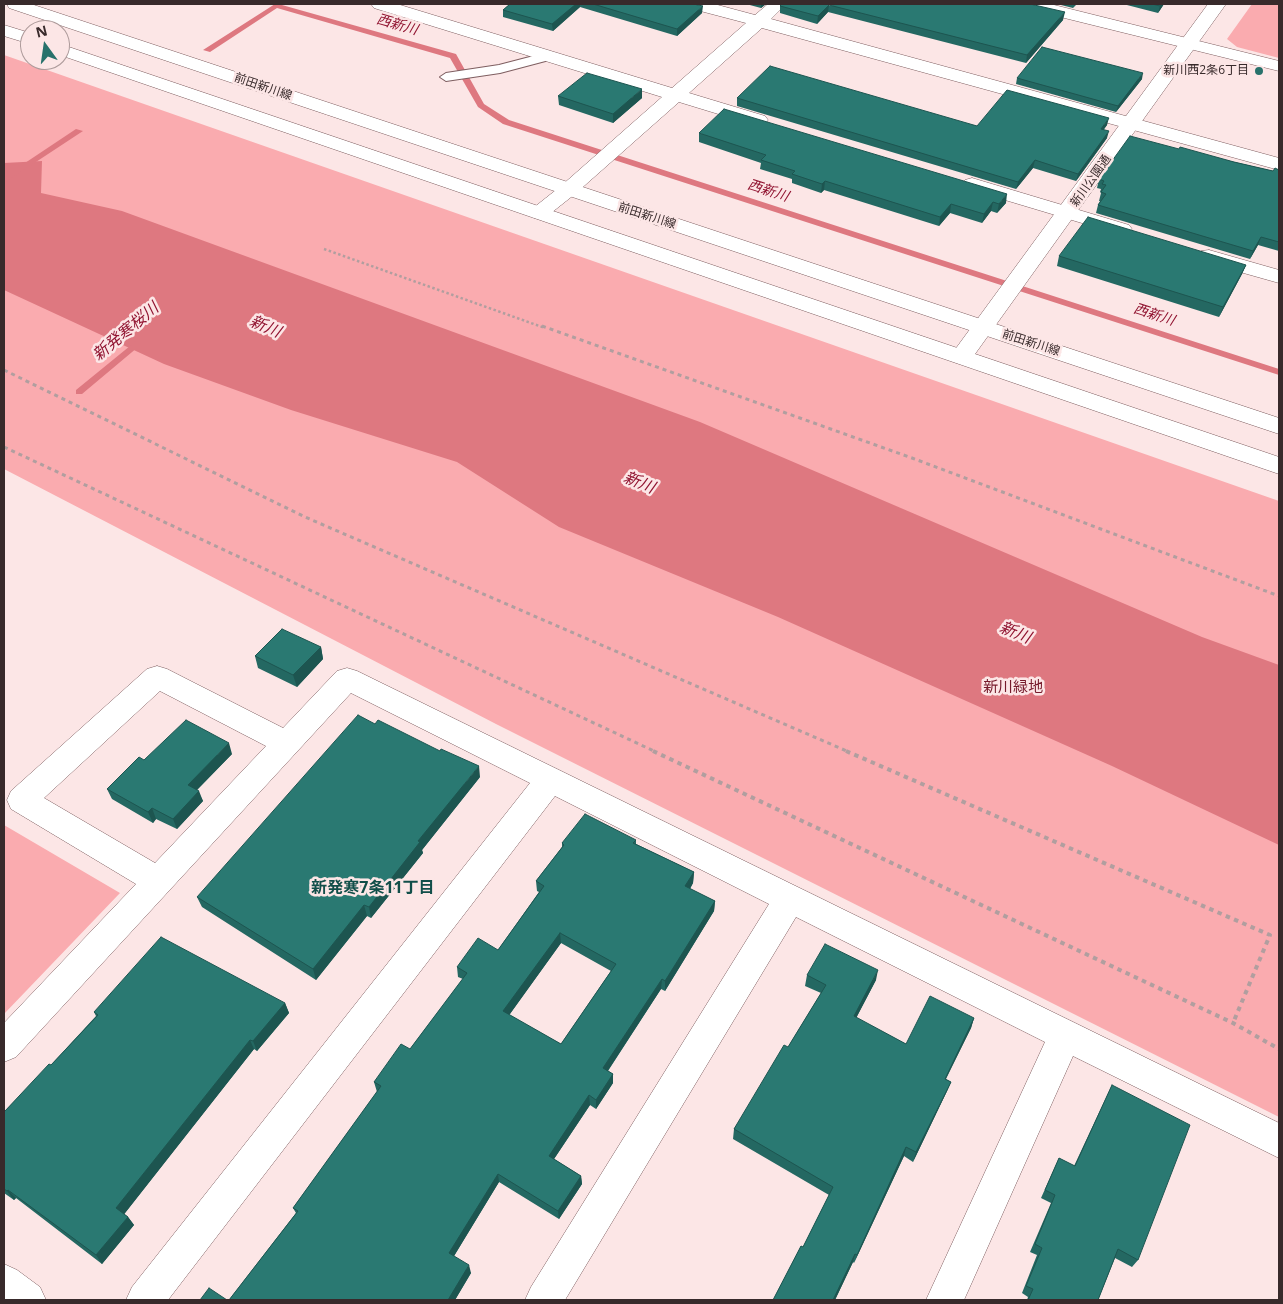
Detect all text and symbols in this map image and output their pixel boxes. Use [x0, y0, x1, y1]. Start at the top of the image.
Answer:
water label: 西新川 [374, 11, 420, 39]
north arrow [20, 20, 70, 70]
text: N [34, 20, 49, 42]
place label: 新川西2条6丁目 [1163, 64, 1249, 78]
marker: 新川西2条6丁目 [1253, 65, 1265, 77]
street label: 前田新川線 [232, 70, 294, 104]
street label: 新川公園通 [1068, 152, 1114, 210]
water label: 西新川 [745, 177, 791, 205]
street label: 前田新川線 [616, 200, 678, 232]
water label: 新発寒桜川 [89, 299, 163, 365]
water label: 西新川 [1131, 301, 1177, 329]
water label: 新川 [247, 312, 283, 342]
street label: 前田新川線 [1000, 327, 1062, 359]
water label: 新川 [621, 468, 657, 498]
water label: 新川 [997, 618, 1033, 648]
park label: 新川緑地 [983, 679, 1043, 697]
district label: 新発寒7条11丁目 [311, 878, 435, 898]

